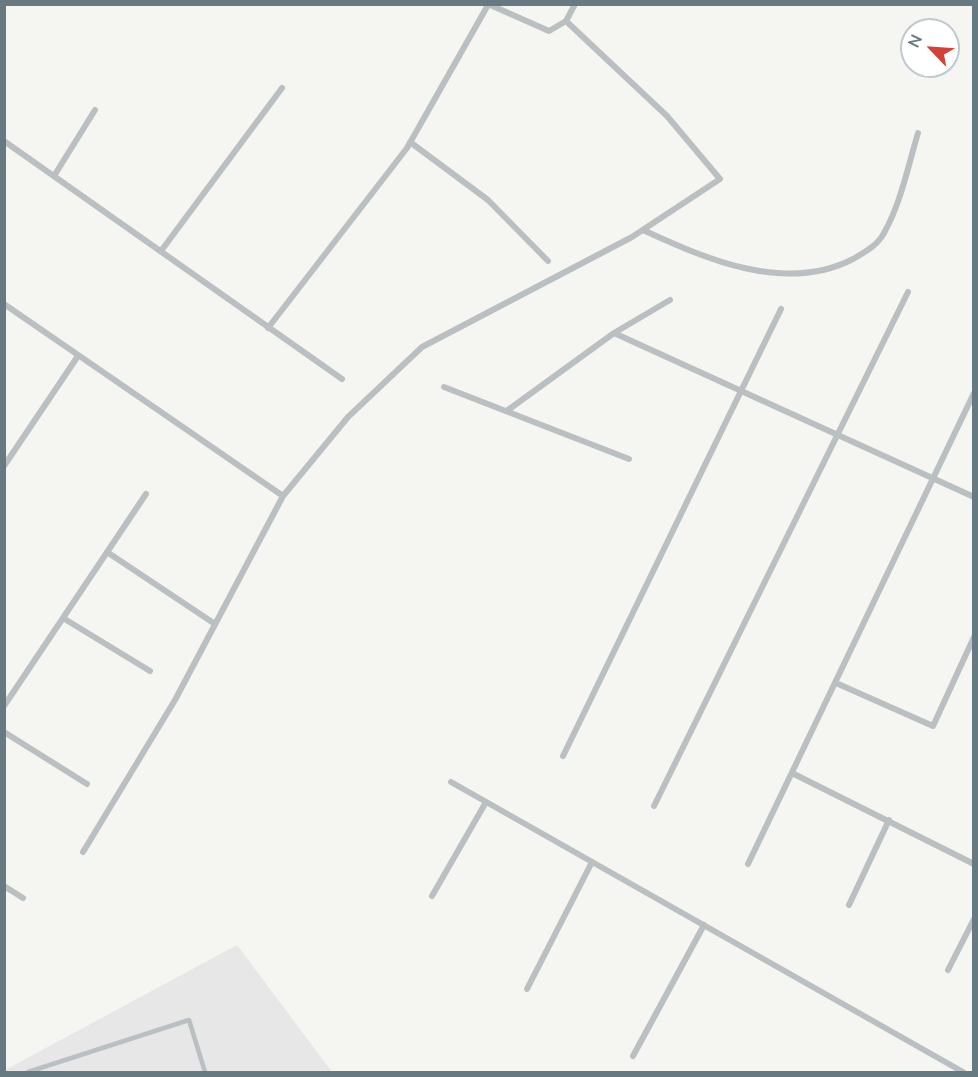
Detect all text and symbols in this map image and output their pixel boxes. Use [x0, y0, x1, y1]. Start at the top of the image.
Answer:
north arrow [900, 18, 960, 78]
text: N [903, 31, 928, 51]

